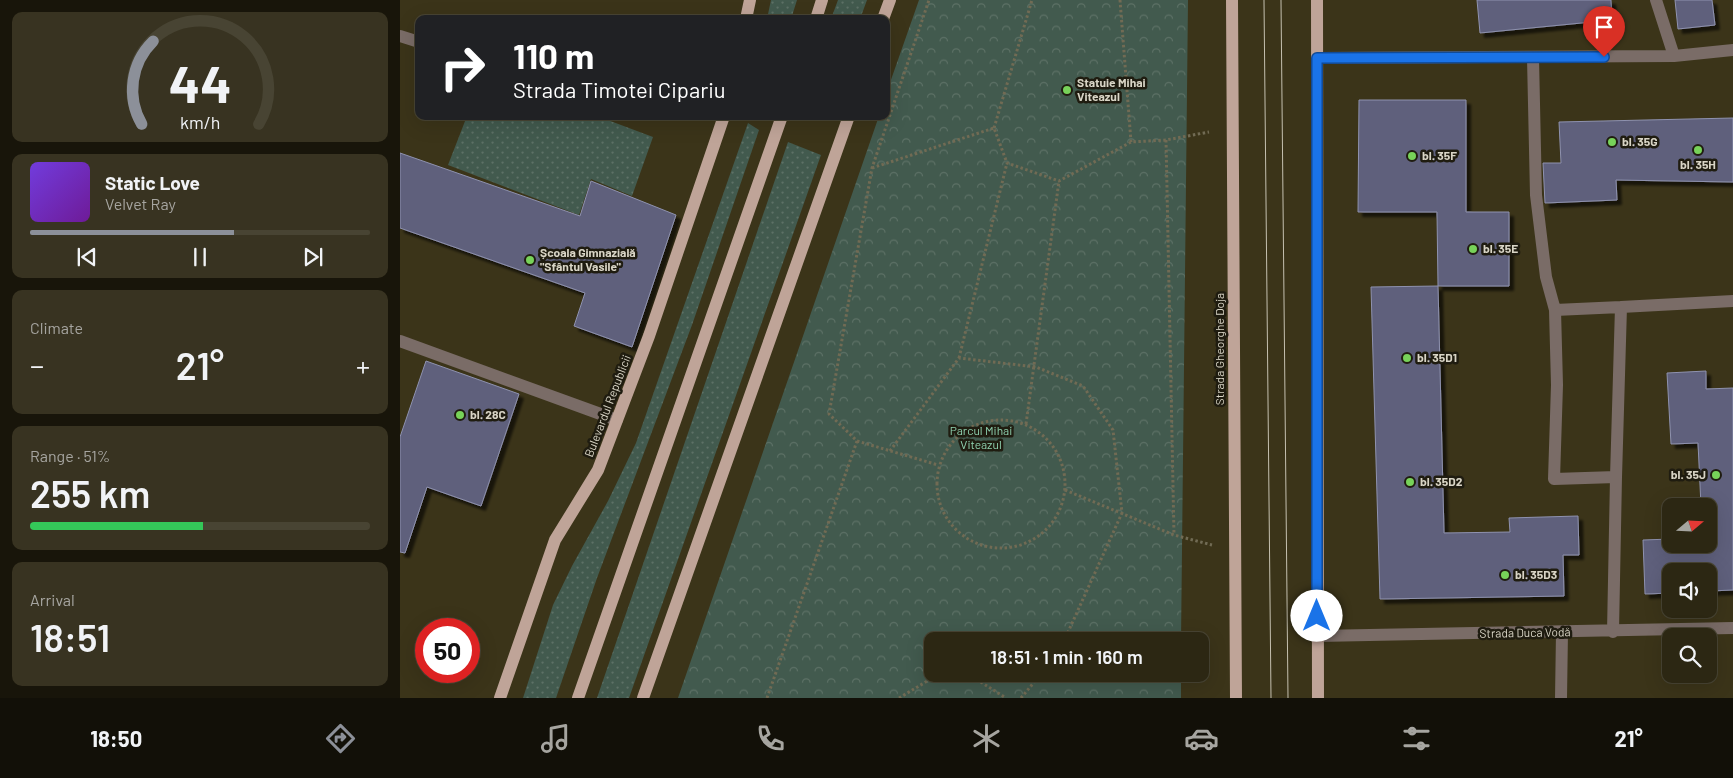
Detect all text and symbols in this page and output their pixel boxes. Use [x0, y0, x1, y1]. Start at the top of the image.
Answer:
pin [1583, 6, 1625, 57]
icon: arrive [1590, 13, 1618, 41]
text: 110 m [513, 34, 594, 76]
icon: right [430, 35, 495, 100]
text: 44 [169, 51, 231, 113]
place label: Statuie Mihai Viteazul [1077, 75, 1146, 103]
text: Strada Timotei Cipariu [513, 76, 726, 102]
marker: Statuie Mihai Viteazul [1061, 84, 1073, 96]
text: km/h [180, 111, 220, 133]
place label: bl. 35G [1622, 134, 1658, 148]
marker: bl. 35G [1606, 136, 1618, 148]
marker: bl. 35H [1692, 144, 1704, 156]
place label: bl. 35F [1422, 148, 1457, 162]
marker: bl. 35F [1406, 150, 1418, 162]
place label: bl. 35H [1680, 157, 1716, 171]
text: Static Love [105, 171, 200, 194]
text: Velvet Ray [105, 194, 176, 213]
place label: bl. 35E [1483, 241, 1518, 255]
icon: previous [73, 243, 101, 271]
icon: pause [186, 243, 214, 271]
icon: next [299, 243, 327, 271]
marker: bl. 35E [1467, 243, 1479, 255]
place label: Școala Gimnazială "Sfântul Vasile" [540, 245, 636, 273]
marker: Școala Gimnazială "Sfântul Vasile" [524, 254, 536, 266]
street label: Strada Gheorghe Doja [1212, 293, 1226, 405]
text: Climate [30, 318, 83, 337]
text: 21° [176, 342, 224, 388]
text: − [30, 348, 44, 382]
text: + [356, 348, 370, 382]
place label: bl. 35D1 [1417, 350, 1457, 364]
marker: bl. 35D1 [1401, 352, 1413, 364]
street label: Bulevardul Republicii [581, 353, 633, 459]
place label: bl. 28C [470, 407, 506, 421]
marker: bl. 28C [454, 409, 466, 421]
park label: Parcul Mihai Viteazul [950, 423, 1012, 451]
text: Range · 51% [30, 446, 110, 465]
place label: bl. 35J [1671, 467, 1706, 481]
marker: bl. 35J [1710, 469, 1722, 481]
text: 255 km [30, 470, 150, 516]
place label: bl. 35D2 [1420, 474, 1463, 488]
marker: bl. 35D2 [1404, 476, 1416, 488]
north arrow [1662, 498, 1718, 552]
map controls [1662, 498, 1717, 683]
button: sound [1662, 563, 1717, 618]
place label: bl. 35D3 [1515, 567, 1557, 581]
marker: bl. 35D3 [1499, 569, 1511, 581]
position arrow [1290, 589, 1342, 641]
text: Arrival [30, 590, 75, 609]
text: 18:51 [30, 614, 110, 660]
speed limit sign: 50 [415, 618, 480, 683]
street label: Strada Duca Vodă [1479, 624, 1571, 640]
button: search [1662, 628, 1717, 683]
text: 18:51 · 1 min · 160 m [990, 645, 1143, 668]
icon: directions [323, 721, 358, 756]
icon: music [538, 721, 573, 756]
icon: phone [753, 721, 788, 756]
icon: climate [969, 721, 1004, 756]
icon: car [1184, 721, 1219, 756]
icon: filters [1399, 721, 1434, 756]
text: 18:50 [90, 725, 142, 751]
text: 21° [1615, 725, 1643, 751]

